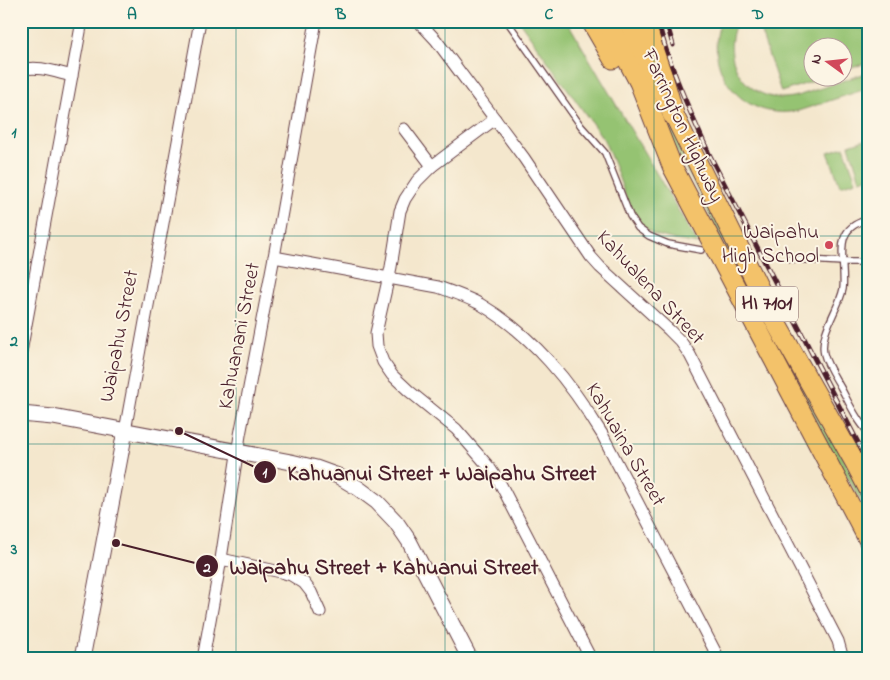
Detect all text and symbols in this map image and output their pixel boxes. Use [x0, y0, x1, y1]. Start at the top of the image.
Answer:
text: A [127, 3, 137, 27]
text: B [335, 3, 347, 27]
text: C [545, 3, 554, 27]
text: D [751, 3, 764, 27]
north arrow [802, 38, 852, 88]
street label: Farrington Highway [631, 43, 731, 209]
text: N [806, 52, 828, 66]
text: 1 [11, 121, 17, 145]
place label: Waipahu High School [722, 218, 819, 274]
street label: Kahualena Street [589, 224, 711, 352]
marker: Waipahu High School [823, 239, 835, 251]
street label: Kahuanani Street [211, 260, 269, 412]
street label: Waipahu Street [92, 267, 148, 405]
road number: HI 7101 [736, 286, 798, 322]
text: 2 [9, 330, 18, 354]
street label: Kahuaina Street [577, 378, 673, 512]
callout: Kahuanui Street + Waipahu Street [252, 454, 606, 491]
text: Kahuanui Street + Waipahu Street [287, 459, 597, 491]
text: 1 [263, 462, 268, 484]
text: 3 [10, 538, 18, 562]
callout: Waipahu Street + Kahuanui Street [194, 548, 548, 585]
text: Waipahu Street + Kahuanui Street [229, 553, 539, 585]
text: 2 [202, 557, 211, 579]

